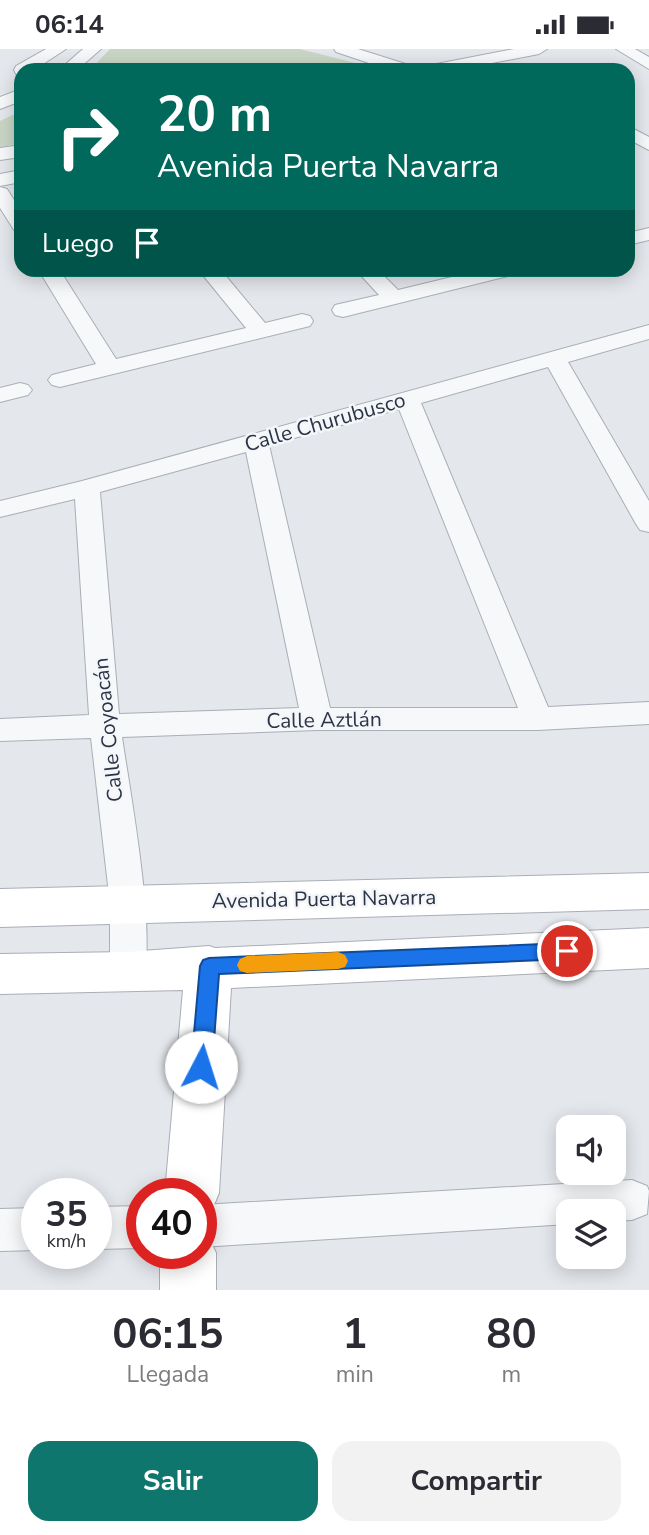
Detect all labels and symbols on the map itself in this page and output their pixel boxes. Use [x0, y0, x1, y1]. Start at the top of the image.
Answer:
street label: Calle Churubusco [241, 386, 409, 458]
street label: Calle Coyoacán [87, 656, 129, 804]
street label: Calle Aztlán [266, 705, 382, 735]
street label: Avenida Puerta Navarra [211, 883, 437, 915]
pin [537, 921, 597, 981]
position arrow [164, 1030, 238, 1104]
speed limit sign: 40 [126, 1178, 217, 1269]

